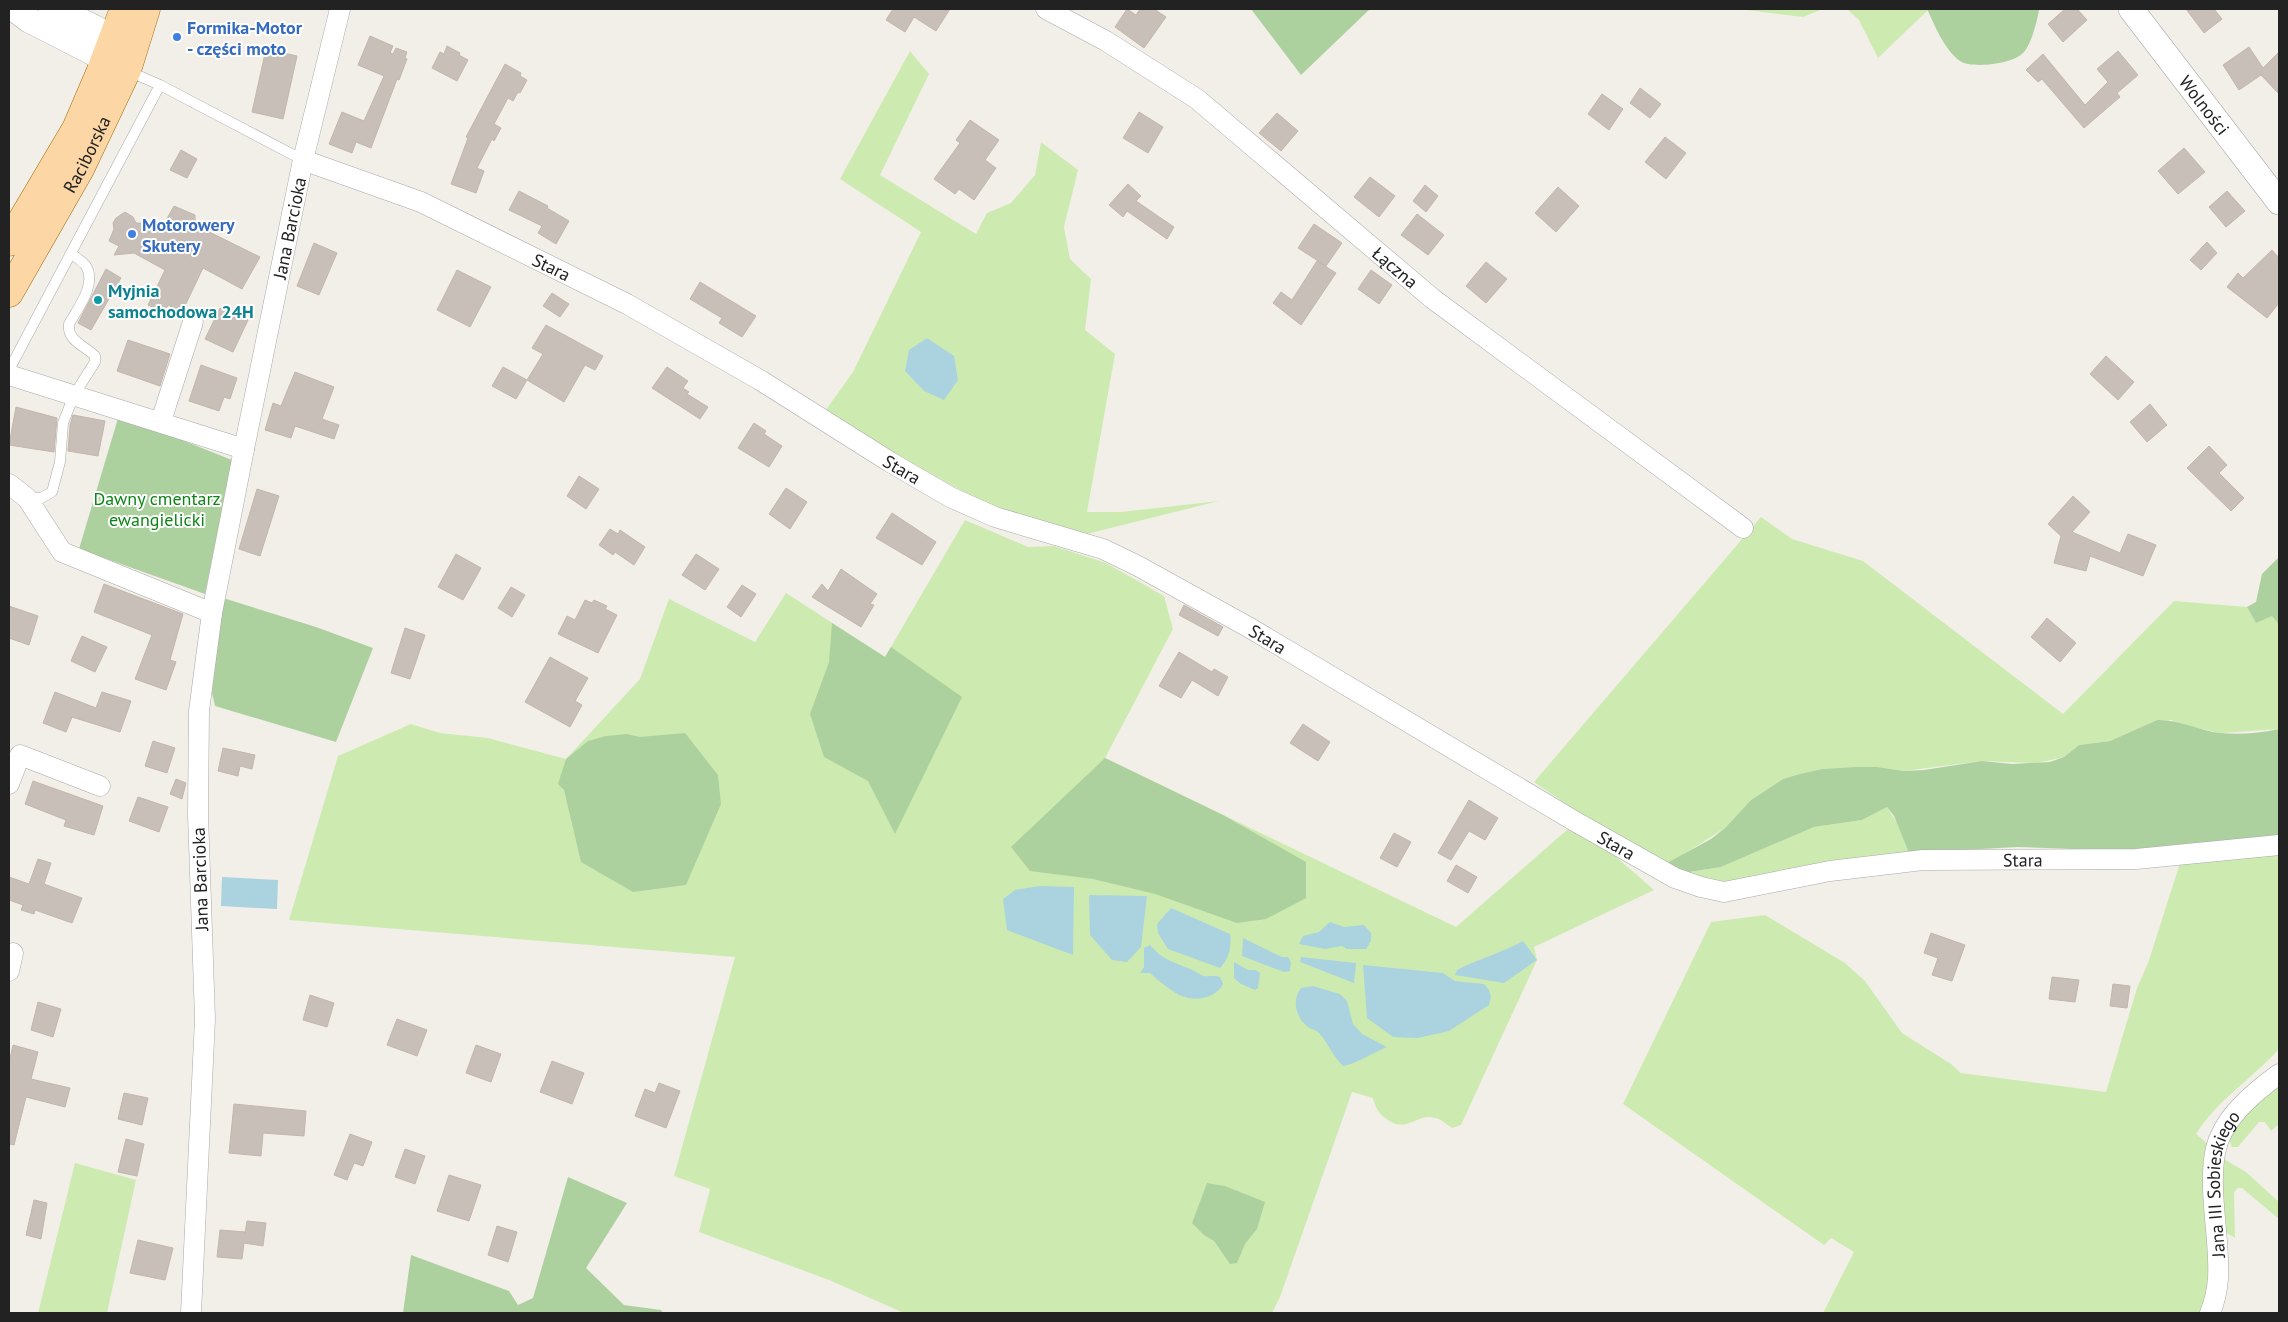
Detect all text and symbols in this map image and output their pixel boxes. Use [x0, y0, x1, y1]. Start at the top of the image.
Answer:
place label: Formika-Motor - części moto [187, 16, 303, 60]
marker: Formika-Motor - części moto [171, 31, 183, 43]
street label: Wolności [2174, 71, 2235, 139]
street label: Raciborska [57, 112, 115, 197]
street label: Jana Barcioka [267, 175, 311, 282]
place label: Motorowery Skutery [142, 213, 235, 257]
marker: Motorowery Skutery [126, 228, 138, 240]
street label: Łączna [1368, 241, 1423, 293]
street label: Stara [529, 248, 574, 286]
place label: Myjnia samochodowa 24H [108, 279, 254, 323]
marker: Myjnia samochodowa 24H [92, 294, 104, 306]
street label: Stara [879, 449, 925, 489]
park label: Dawny cmentarz ewangielicki [93, 487, 221, 531]
street label: Stara [1245, 619, 1291, 659]
street label: Stara [1593, 825, 1639, 865]
street label: Jana Barcioka [187, 827, 213, 932]
street label: Stara [2003, 848, 2043, 871]
street label: Jana III Sobieskiego [2201, 1105, 2245, 1259]

